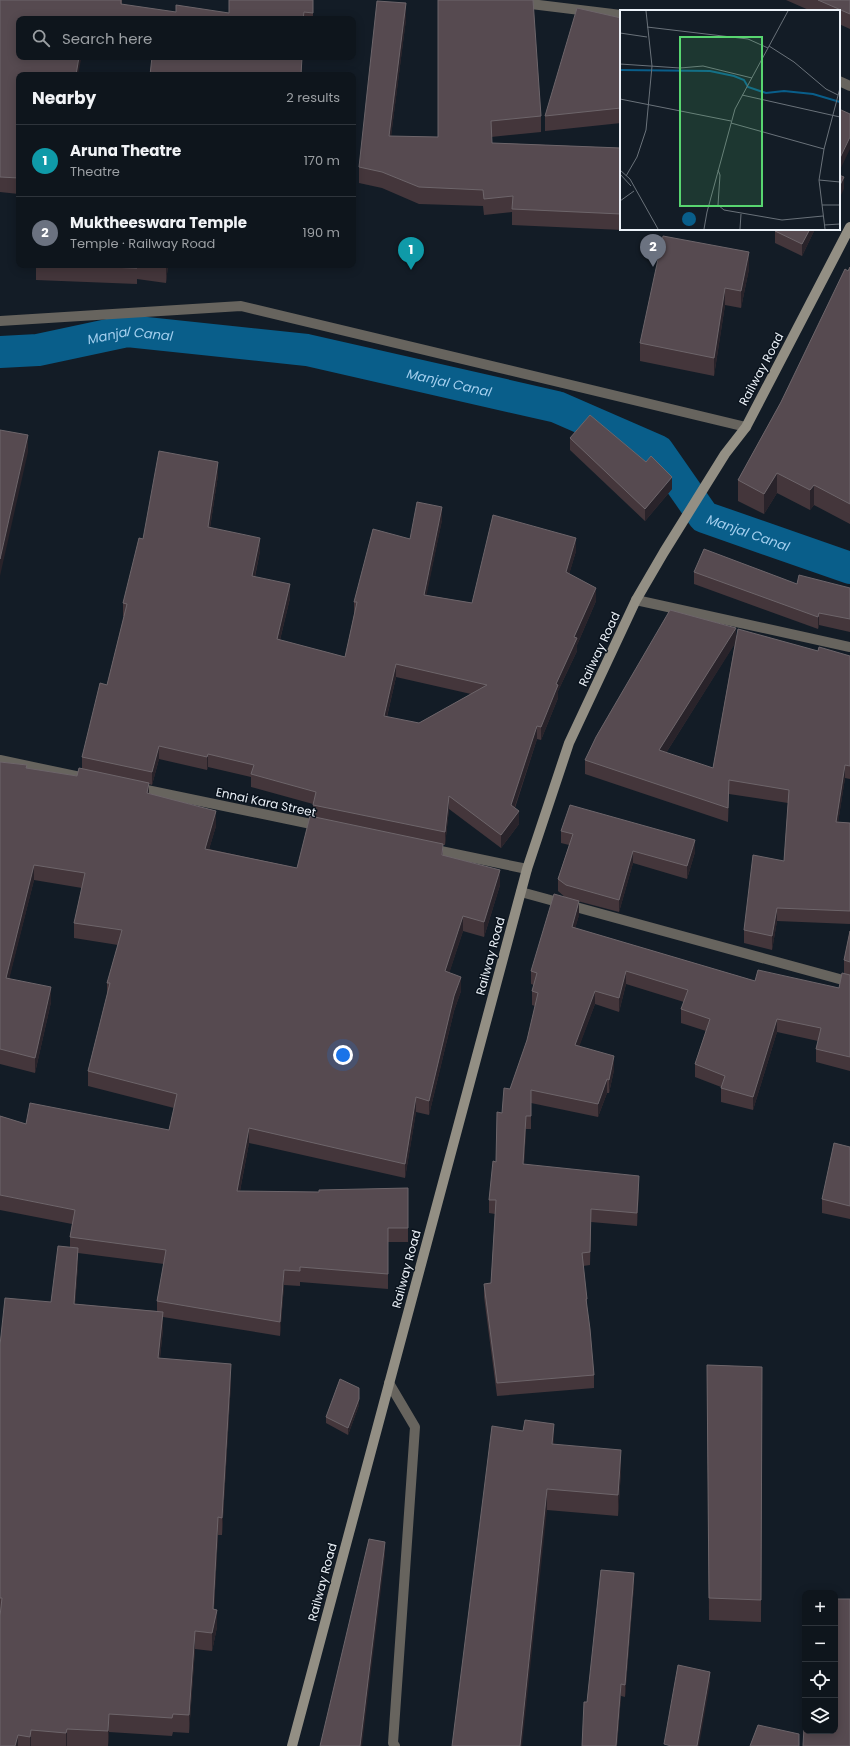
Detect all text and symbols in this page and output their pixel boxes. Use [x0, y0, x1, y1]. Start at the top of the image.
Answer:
inset map [620, 10, 840, 230]
search box [16, 16, 356, 60]
icon: search [30, 27, 52, 49]
text: Search here [62, 28, 152, 49]
text: Nearby [32, 86, 96, 110]
text: 2 results [286, 88, 340, 107]
text: Aruna Theatre [70, 140, 181, 161]
text: 1 [43, 151, 47, 170]
text: 170 m [304, 151, 340, 170]
text: Theatre [70, 162, 120, 181]
text: Muktheeswara Temple [70, 212, 247, 233]
text: 2 [41, 223, 49, 242]
text: 190 m [303, 223, 340, 242]
text: Temple · Railway Road [70, 234, 215, 253]
pin: 2 [640, 234, 666, 267]
pin: 1 [398, 237, 424, 270]
water label: Manjal Canal [86, 322, 175, 349]
street label: Railway Road [735, 329, 787, 409]
water label: Manjal Canal [405, 364, 494, 402]
water label: Manjal Canal [704, 509, 793, 556]
street label: Railway Road [574, 609, 624, 689]
street label: Ennai Kara Street [214, 783, 318, 821]
street label: Railway Road [471, 915, 509, 997]
your location [333, 1045, 353, 1065]
street label: Railway Road [387, 1228, 425, 1310]
street label: Railway Road [303, 1541, 341, 1623]
map controls [802, 1590, 838, 1734]
button: + [802, 1590, 838, 1626]
button: − [802, 1626, 838, 1662]
button: locate [802, 1662, 838, 1698]
button: layers [802, 1698, 838, 1734]

